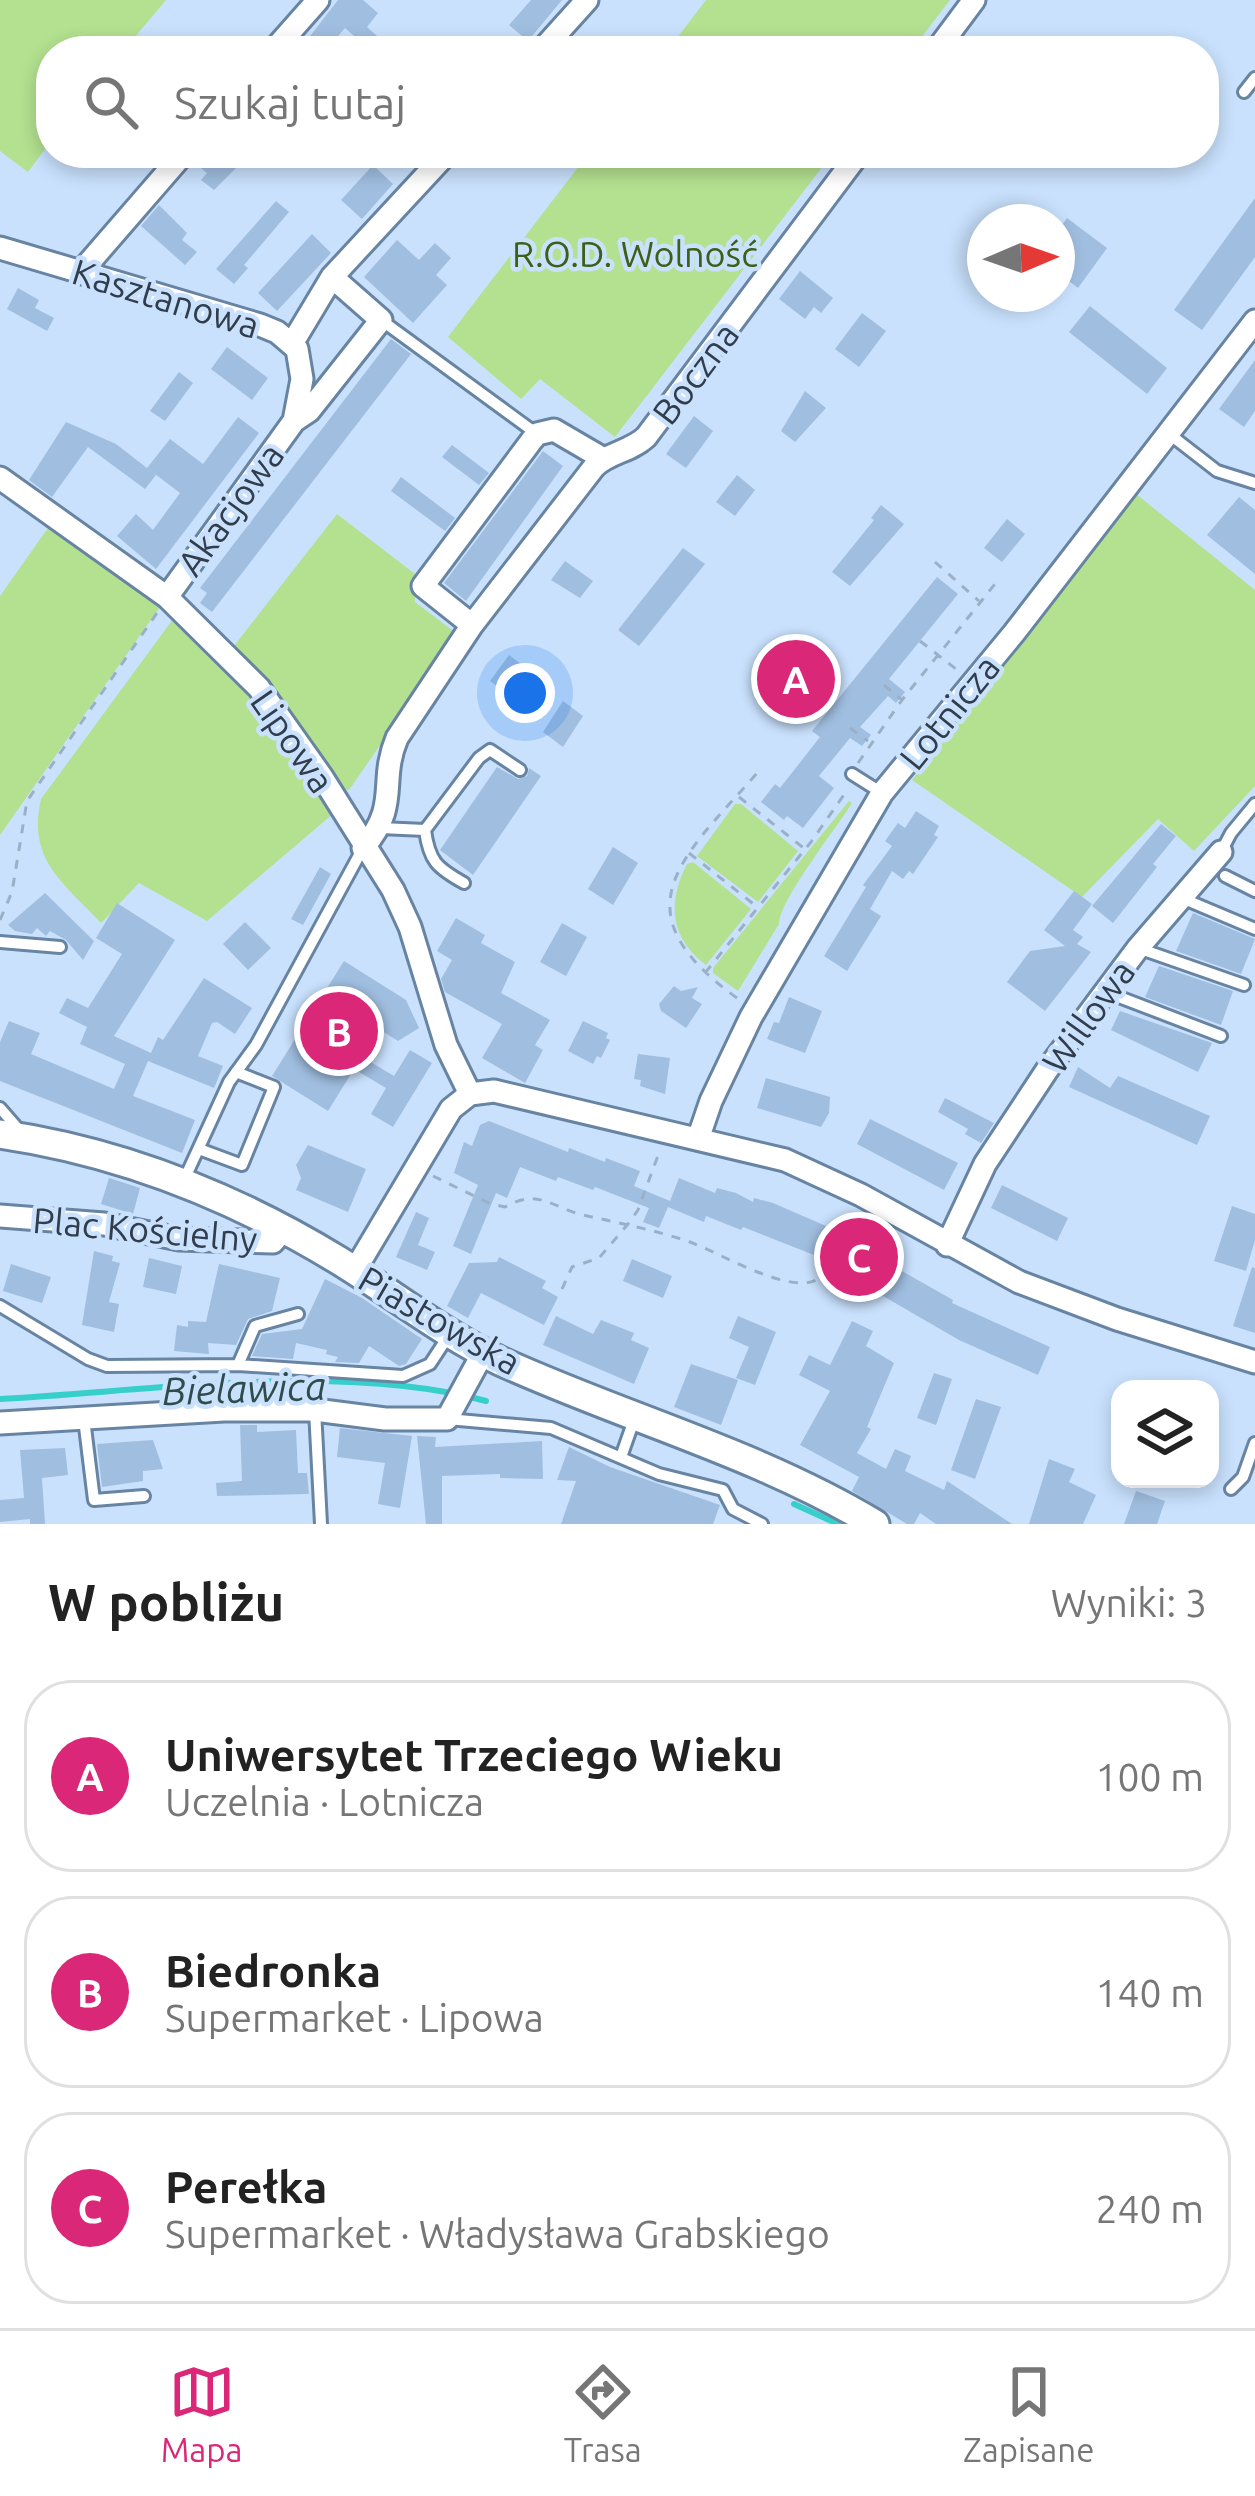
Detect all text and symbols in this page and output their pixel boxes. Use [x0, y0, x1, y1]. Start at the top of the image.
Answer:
search box [36, 36, 1219, 168]
icon: search [78, 69, 144, 135]
text: Szukaj tutaj [174, 77, 406, 128]
north arrow [967, 204, 1075, 312]
park label: R.O.D. Wolność [512, 233, 758, 274]
street label: Kasztanowa [68, 250, 264, 346]
street label: Boczna [644, 314, 746, 432]
street label: Akacjowa [168, 435, 292, 583]
pin: A [757, 634, 835, 724]
street label: Lotnicza [891, 647, 1007, 777]
your location [495, 663, 555, 723]
street label: Lipowa [243, 682, 343, 800]
street label: Willowa [1033, 952, 1143, 1080]
pin: B [300, 986, 378, 1076]
street label: Plac Kościelny [31, 1199, 259, 1259]
pin: C [820, 1212, 898, 1302]
street label: Piastowska [352, 1257, 528, 1383]
water label: Bielawica [161, 1364, 327, 1412]
map controls [1111, 1380, 1219, 1488]
button: layers [1111, 1380, 1219, 1488]
text: W pobliżu [48, 1573, 284, 1631]
text: Wyniki: 3 [1051, 1581, 1207, 1624]
text: Uniwersytet Trzeciego Wieku [165, 1729, 783, 1780]
text: A [76, 1755, 104, 1798]
text: 100 m [1095, 1755, 1204, 1798]
text: Uczelnia · Lotnicza [165, 1780, 484, 1823]
text: Biedronka [165, 1945, 381, 1996]
text: B [77, 1971, 103, 2014]
text: 140 m [1095, 1971, 1204, 2014]
text: Supermarket · Lipowa [165, 1996, 544, 2039]
text: Perełka [165, 2161, 327, 2212]
text: C [78, 2187, 102, 2230]
text: 240 m [1095, 2187, 1204, 2230]
text: Supermarket · Władysława Grabskiego [165, 2212, 830, 2255]
tab: Mapa [161, 2359, 243, 2468]
tab: Trasa [564, 2359, 642, 2468]
tab: Zapisane [963, 2359, 1094, 2468]

